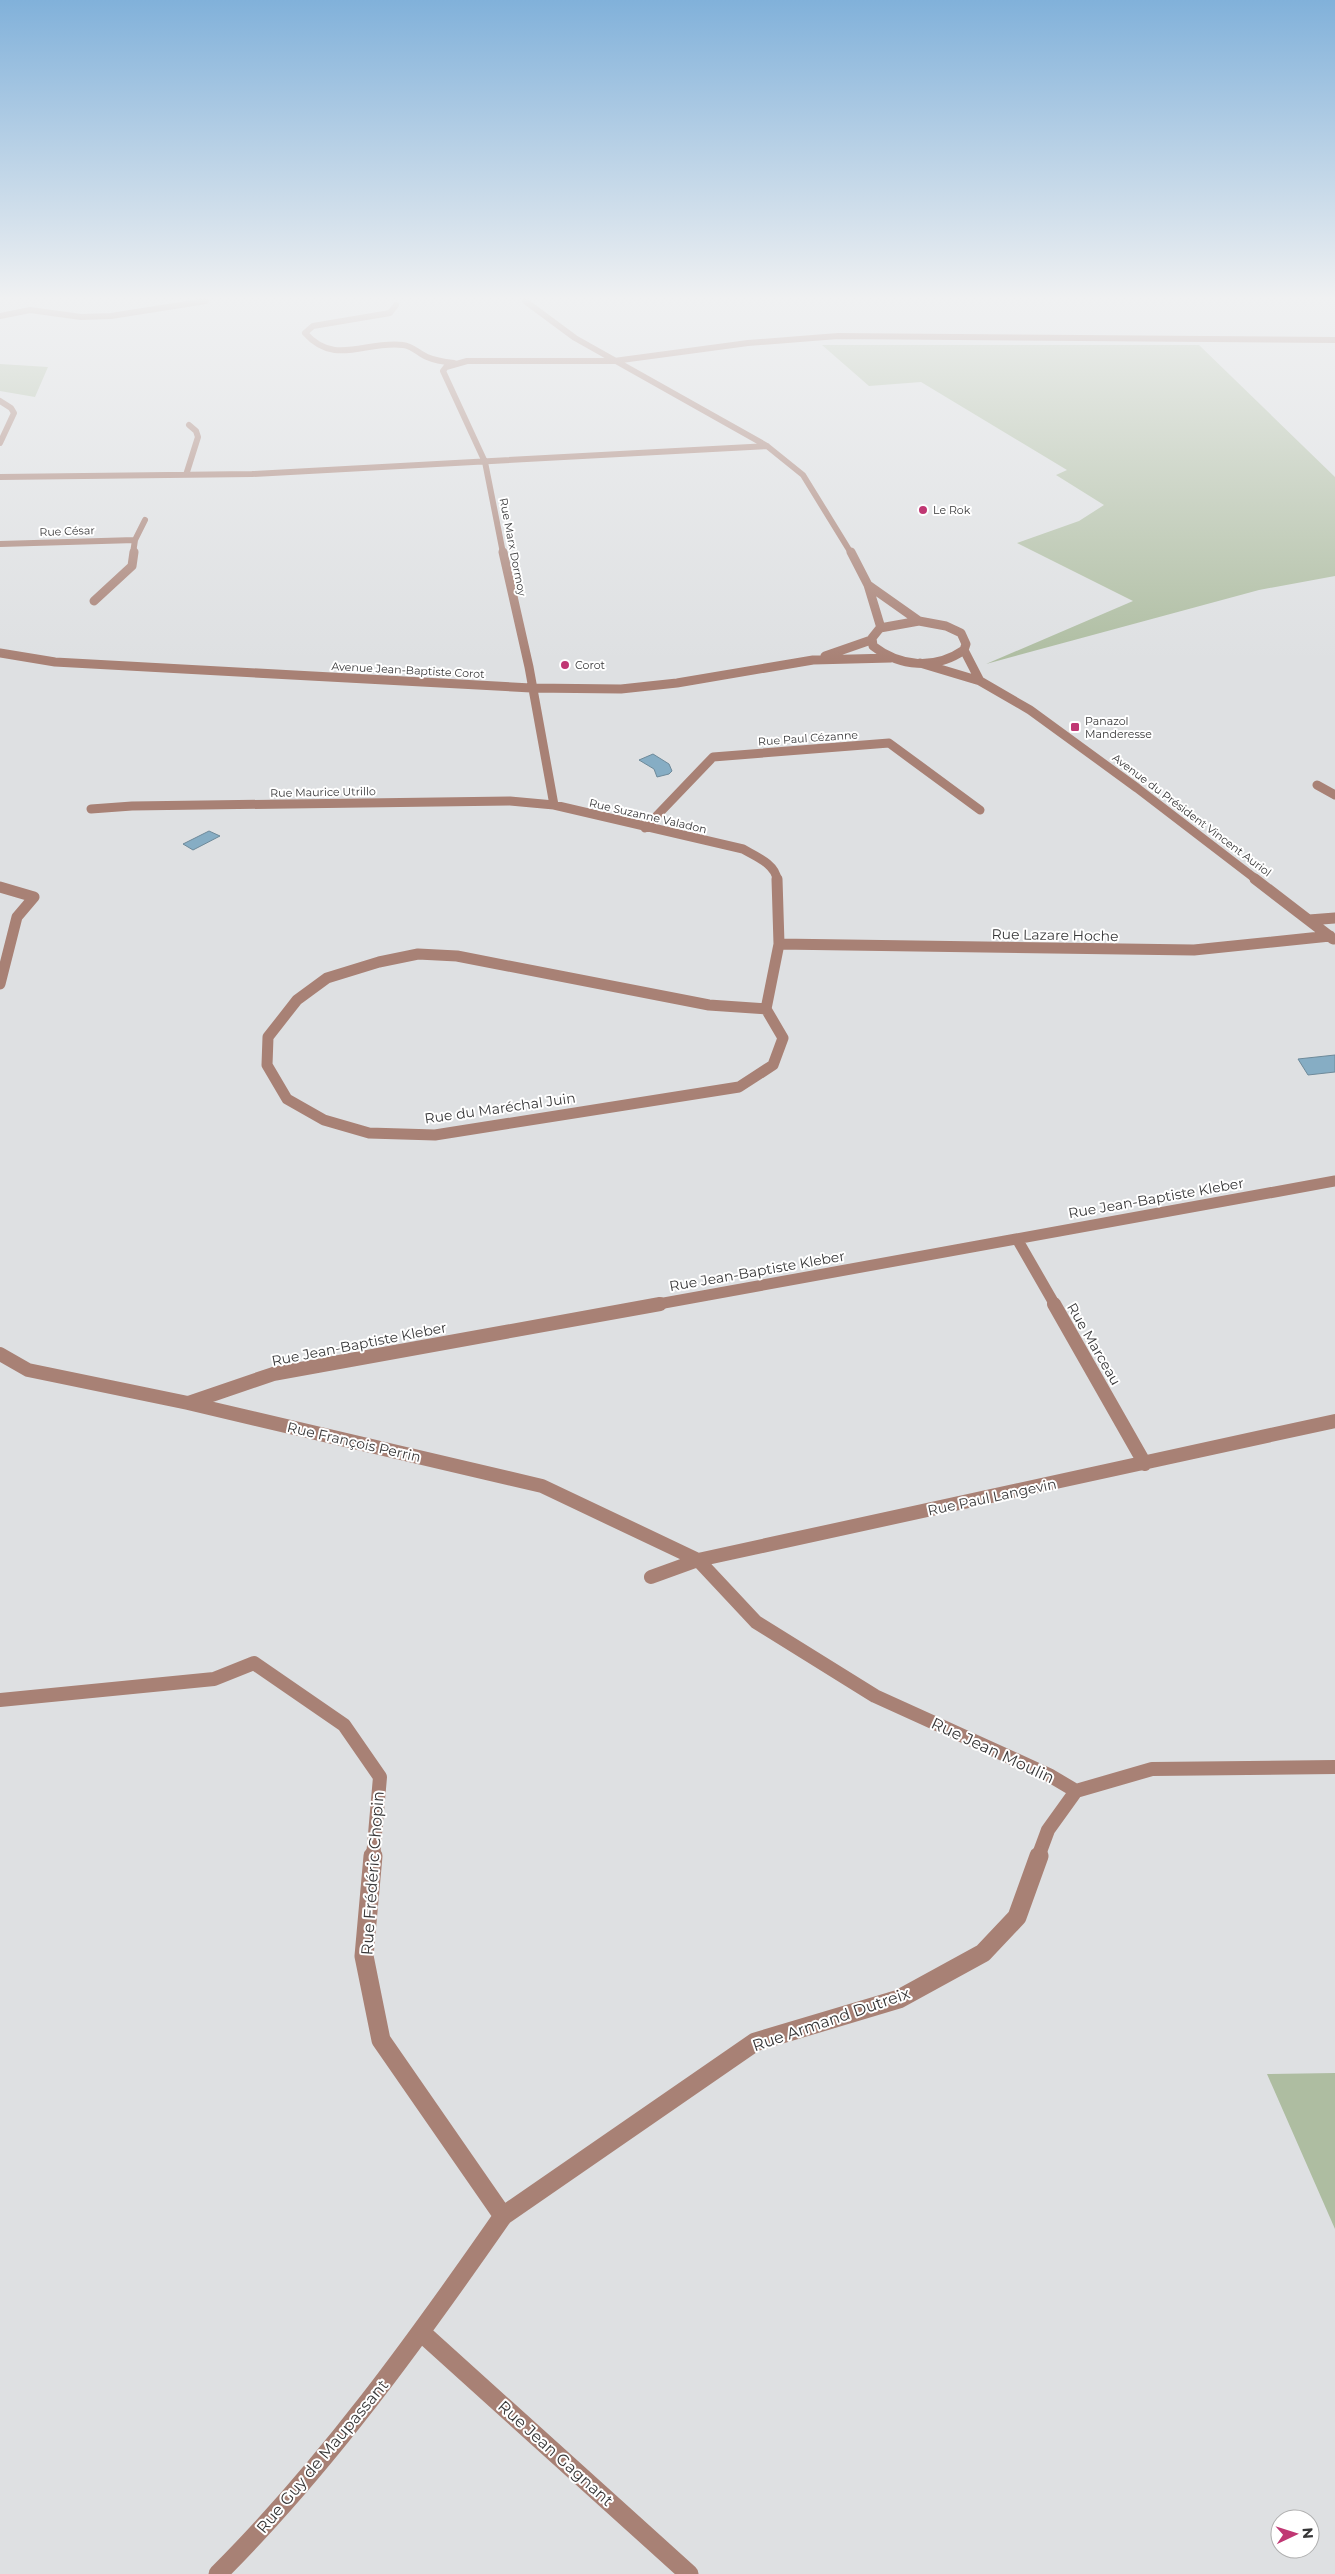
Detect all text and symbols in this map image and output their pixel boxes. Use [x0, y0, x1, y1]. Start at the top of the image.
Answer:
street label: Rue Marx Dormoy [497, 497, 529, 597]
place label: Le Rok [933, 503, 971, 517]
marker: Le Rok [917, 504, 929, 516]
street label: Rue César [39, 523, 95, 539]
place label: Corot [575, 658, 606, 672]
street label: Avenue Jean-Baptiste Corot [331, 659, 485, 681]
marker: Corot [559, 659, 571, 671]
place label: Panazol Manderesse [1085, 714, 1152, 741]
marker: Panazol Manderesse [1069, 721, 1081, 733]
street label: Rue Paul Cézanne [758, 728, 859, 748]
street label: Avenue du Président Vincent Auriol [1110, 751, 1274, 879]
street label: Rue Maurice Utrillo [270, 784, 376, 800]
street label: Rue Suzanne Valadon [588, 796, 708, 836]
street label: Rue Lazare Hoche [991, 925, 1119, 945]
street label: Rue du Maréchal Juin [423, 1088, 577, 1128]
street label: Rue Jean-Baptiste Kleber [1067, 1174, 1246, 1222]
street label: Rue Jean-Baptiste Kleber [668, 1247, 847, 1295]
street label: Rue Marceau [1063, 1299, 1125, 1389]
street label: Rue Jean-Baptiste Kleber [270, 1318, 448, 1370]
street label: Rue François Perrin [285, 1418, 423, 1466]
street label: Rue Paul Langevin [926, 1475, 1058, 1519]
street label: Rue Jean Moulin [928, 1714, 1057, 1787]
street label: Rue Frédéric Chopin [357, 1790, 388, 1956]
street label: Rue Armand Dutreix [750, 1983, 913, 2055]
street label: Rue Guy de Maupassant [252, 2375, 393, 2537]
street label: Rue Jean Gagnant [494, 2397, 618, 2510]
north arrow [1270, 2509, 1320, 2559]
text: N [1299, 2527, 1317, 2539]

